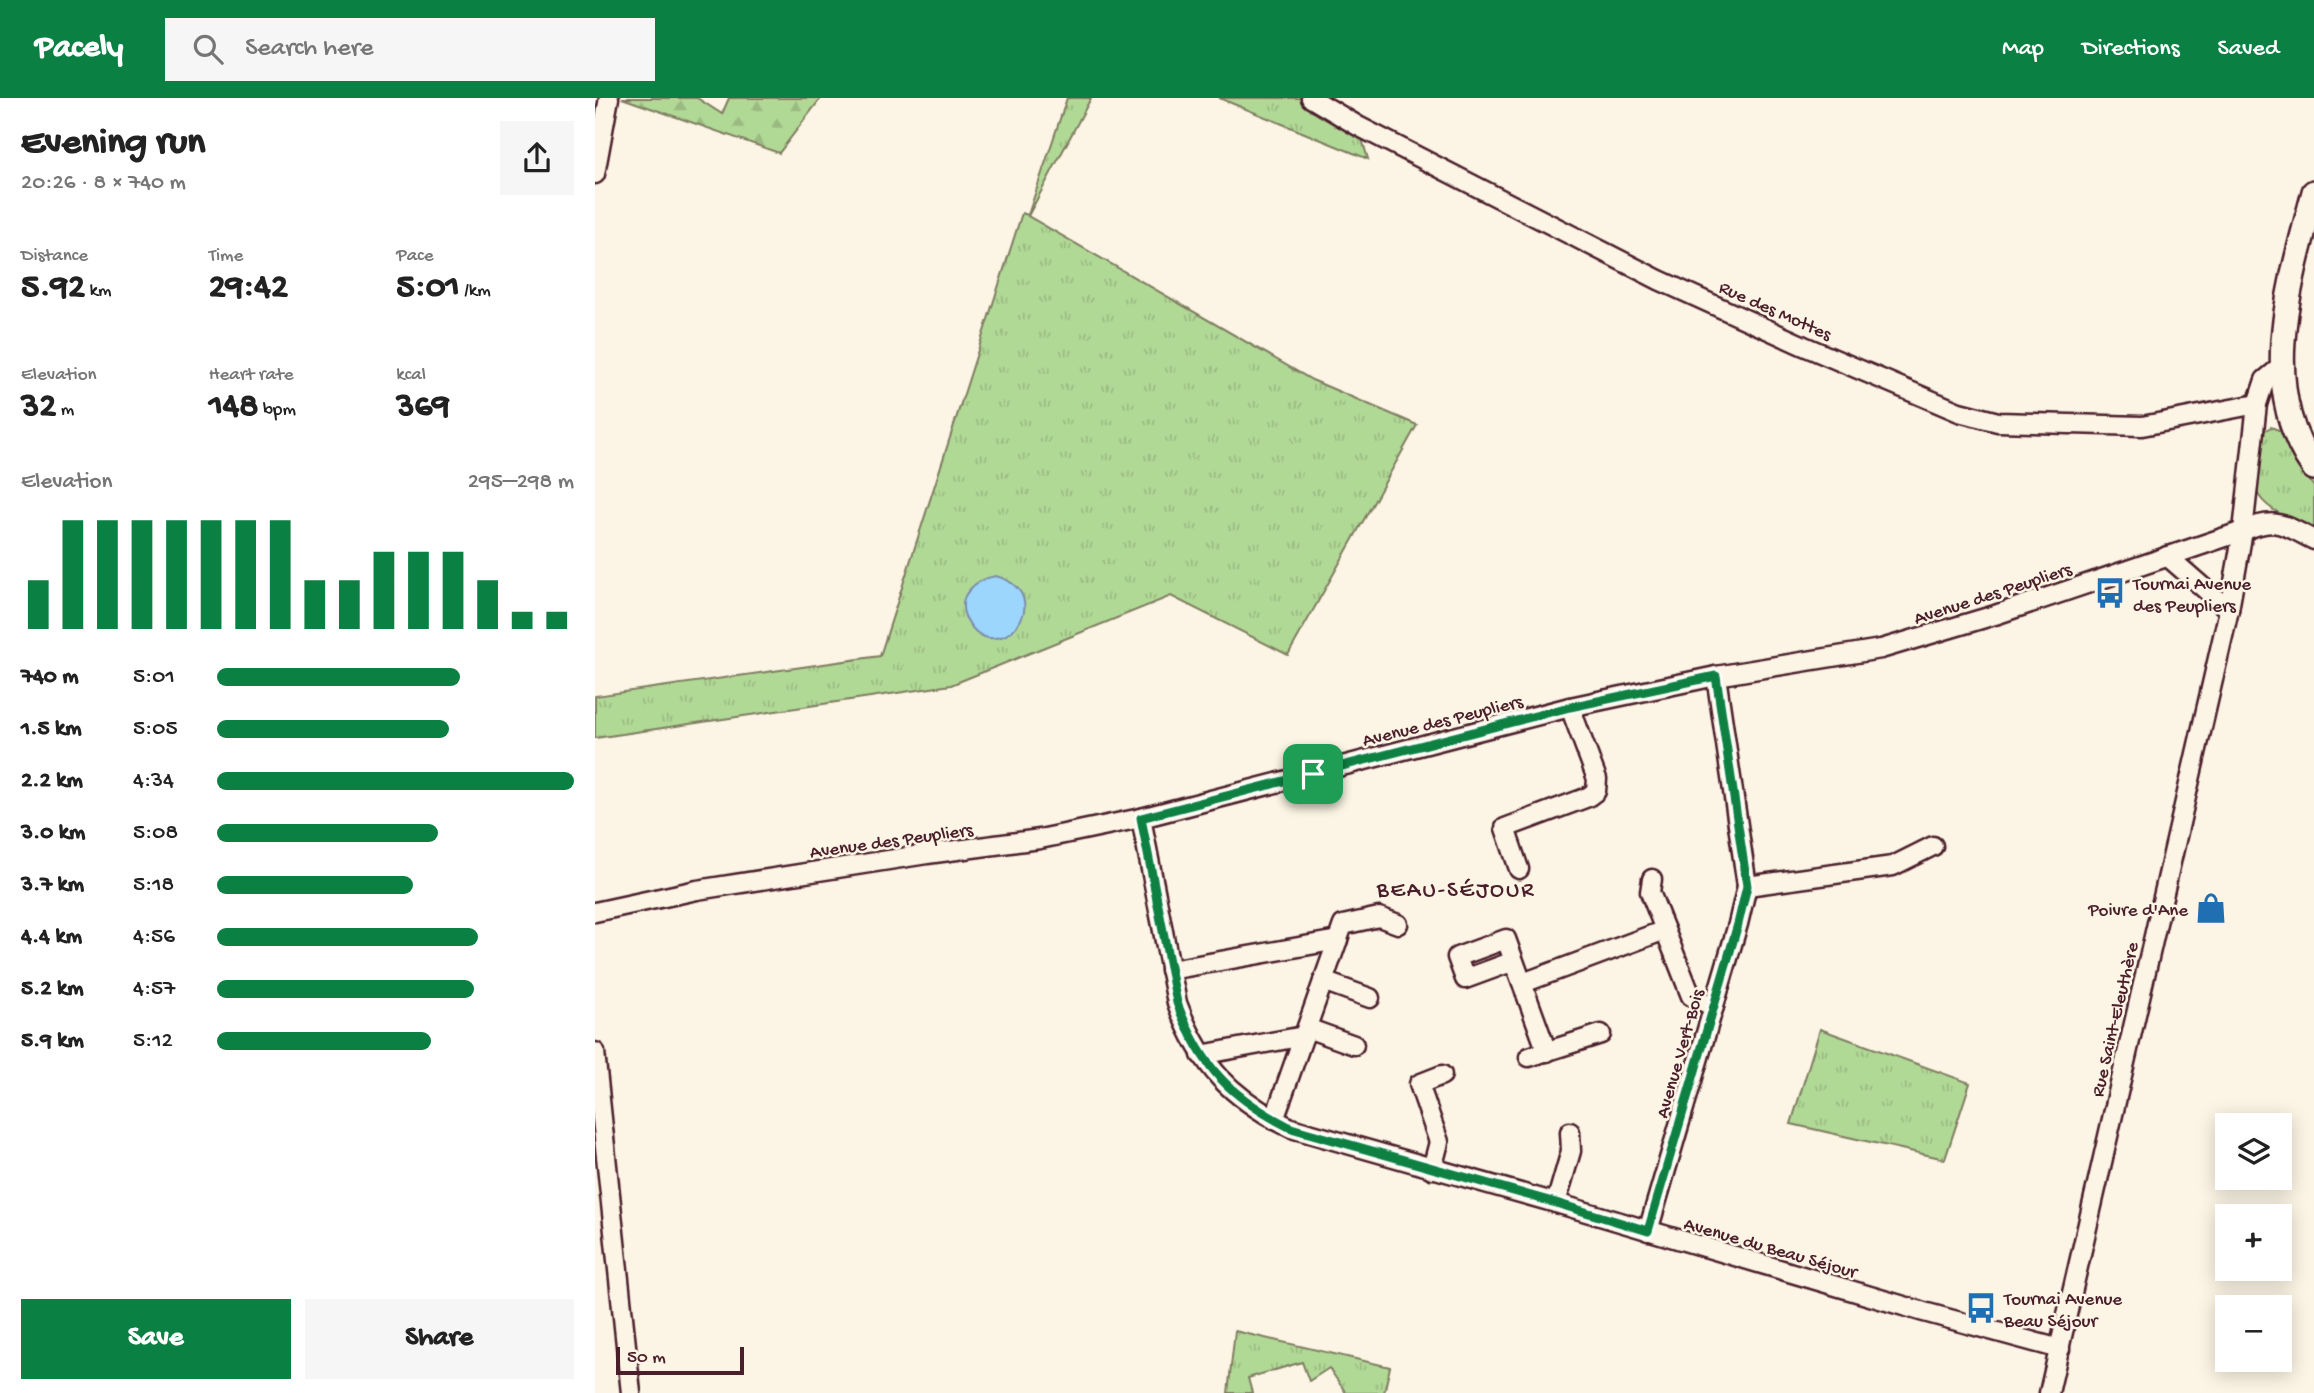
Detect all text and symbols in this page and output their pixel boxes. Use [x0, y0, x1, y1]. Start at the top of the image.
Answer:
search box [165, 18, 655, 81]
text: Pacely [35, 30, 123, 68]
icon: search [189, 30, 227, 68]
text: Search here [245, 34, 373, 65]
text: Map [2002, 35, 2044, 64]
text: Directions [2082, 35, 2180, 64]
text: Saved [2218, 35, 2279, 64]
button: share [500, 121, 574, 195]
text: Evening run [21, 122, 205, 166]
text: 20:26 · 8 × 740 m [21, 170, 186, 197]
text: Distance [21, 245, 88, 268]
text: Time [209, 245, 243, 268]
text: Pace [396, 245, 434, 268]
text: 5.92 [21, 268, 85, 309]
text: 29:42 [209, 268, 288, 309]
text: 5:01 [396, 268, 460, 309]
street label: Rue des Mottes [1715, 277, 1835, 348]
text: km [85, 280, 112, 303]
text: /km [460, 280, 491, 303]
text: Elevation [21, 364, 97, 387]
text: Heart rate [209, 364, 294, 387]
text: kcal [396, 364, 426, 387]
text: 32 [21, 387, 56, 428]
text: 148 [209, 387, 259, 428]
text: 369 [396, 387, 450, 428]
text: m [56, 399, 74, 422]
text: bpm [259, 399, 296, 422]
text: Elevation [21, 469, 112, 496]
text: 295–298 m [468, 469, 574, 496]
street label: Avenue des Peupliers [1911, 559, 2076, 632]
place label: Tournai Avenue des Peupliers [2132, 574, 2251, 619]
bus stop icon: Tournai Avenue des Peupliers [2093, 576, 2127, 610]
text: 740 m [21, 664, 79, 691]
text: 5:01 [133, 664, 175, 691]
street label: Avenue des Peupliers [1360, 691, 1526, 753]
text: 1.5 km [21, 716, 82, 743]
text: 5:05 [133, 716, 177, 743]
pin [1283, 744, 1343, 804]
icon: arrive [1294, 755, 1332, 793]
text: 2.2 km [21, 768, 83, 795]
text: 4:34 [133, 768, 174, 795]
street label: Avenue des Peupliers [808, 819, 976, 865]
text: 3.0 km [21, 820, 85, 847]
text: 5:08 [133, 820, 178, 847]
text: 3.7 km [21, 872, 84, 899]
text: 5:18 [133, 872, 174, 899]
district label: BEAU-SÉJOUR [1376, 878, 1535, 905]
shop icon: Poivre d'Ane [2194, 891, 2228, 925]
place label: Poivre d'Ane [2087, 900, 2188, 923]
text: 4.4 km [21, 924, 82, 951]
text: 4:56 [133, 924, 175, 951]
street label: Rue Saint-Eleuthère [2087, 940, 2145, 1100]
text: 5.2 km [21, 976, 84, 1003]
text: 4:57 [133, 976, 175, 1003]
street label: Avenue Vert-Bois [1652, 986, 1711, 1121]
text: 5.9 km [21, 1028, 84, 1055]
text: 5:12 [133, 1028, 173, 1055]
map controls [2215, 1113, 2292, 1372]
button: layers [2215, 1113, 2292, 1190]
button: + [2215, 1204, 2292, 1281]
street label: Avenue du Beau Séjour [1681, 1214, 1862, 1286]
place label: Tournai Avenue Beau Séjour [2003, 1289, 2122, 1334]
bus stop icon: Tournai Avenue Beau Séjour [1964, 1291, 1998, 1325]
button: − [2215, 1295, 2292, 1372]
button: Save [21, 1299, 291, 1379]
button: Share [305, 1299, 574, 1379]
scale bar [616, 1344, 744, 1376]
text: 50 m [627, 1347, 666, 1370]

